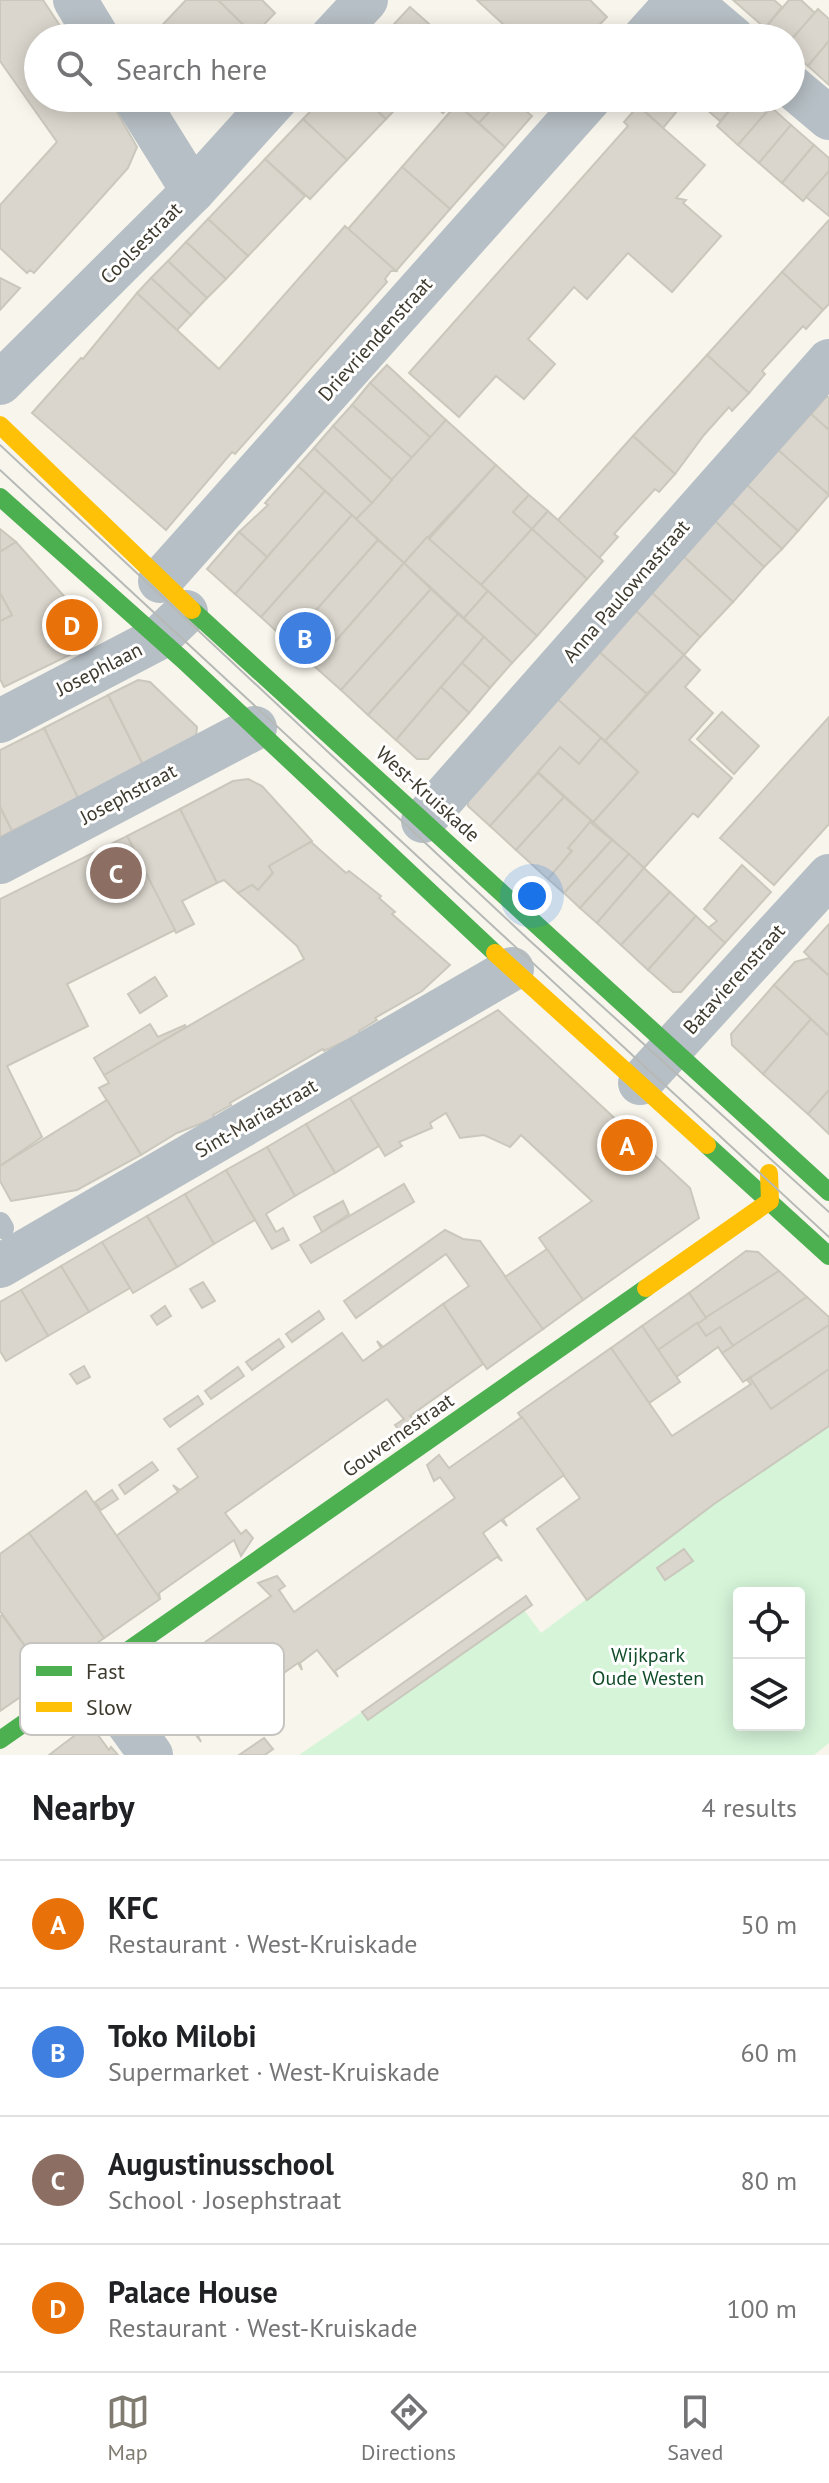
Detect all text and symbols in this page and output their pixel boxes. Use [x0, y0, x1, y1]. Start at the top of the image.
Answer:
search box [24, 24, 805, 112]
icon: search [52, 46, 96, 90]
text: Search here [116, 49, 267, 88]
street label: Coolsestraat [95, 196, 188, 289]
street label: Drievriendenstraat [312, 271, 438, 407]
street label: Anna Paulownastraat [557, 514, 695, 668]
pin: D [46, 595, 98, 655]
pin: B [279, 608, 331, 668]
street label: Josephlaan [51, 636, 147, 702]
street label: West-Kruiskade [371, 740, 485, 848]
street label: Josephstraat [74, 758, 181, 831]
pin: C [90, 843, 142, 903]
your location [512, 876, 552, 916]
street label: Batavierenstraat [678, 918, 791, 1040]
street label: Sint-Mariastraat [190, 1072, 322, 1163]
pin: A [601, 1115, 653, 1175]
street label: Gouvernestraat [337, 1387, 459, 1483]
map controls [733, 1587, 805, 1731]
button: locate [733, 1587, 805, 1659]
park label: Wijkpark Oude Westen [592, 1642, 704, 1691]
legend [20, 1643, 284, 1735]
text: Fast [86, 1657, 126, 1685]
button: layers [733, 1659, 805, 1731]
text: Slow [86, 1693, 132, 1721]
text: Nearby [32, 1785, 134, 1829]
text: 4 results [702, 1791, 797, 1824]
text: KFC [108, 1888, 159, 1927]
text: A [50, 1908, 66, 1941]
text: 50 m [741, 1908, 797, 1941]
text: Restaurant · West-Kruiskade [108, 1927, 418, 1960]
text: Toko Milobi [108, 2016, 257, 2055]
text: B [50, 2036, 66, 2069]
text: 60 m [741, 2036, 797, 2069]
text: Supermarket · West-Kruiskade [108, 2055, 440, 2088]
text: Augustinusschool [108, 2144, 334, 2183]
text: C [51, 2164, 65, 2197]
text: 80 m [741, 2164, 797, 2197]
text: School · Josephstraat [108, 2183, 341, 2216]
text: Palace House [108, 2272, 278, 2311]
text: D [50, 2292, 66, 2325]
text: 100 m [726, 2292, 797, 2325]
text: Restaurant · West-Kruiskade [108, 2311, 418, 2344]
tab: Map [106, 2390, 150, 2466]
tab: Directions [361, 2390, 456, 2466]
tab: Saved [667, 2390, 723, 2466]

